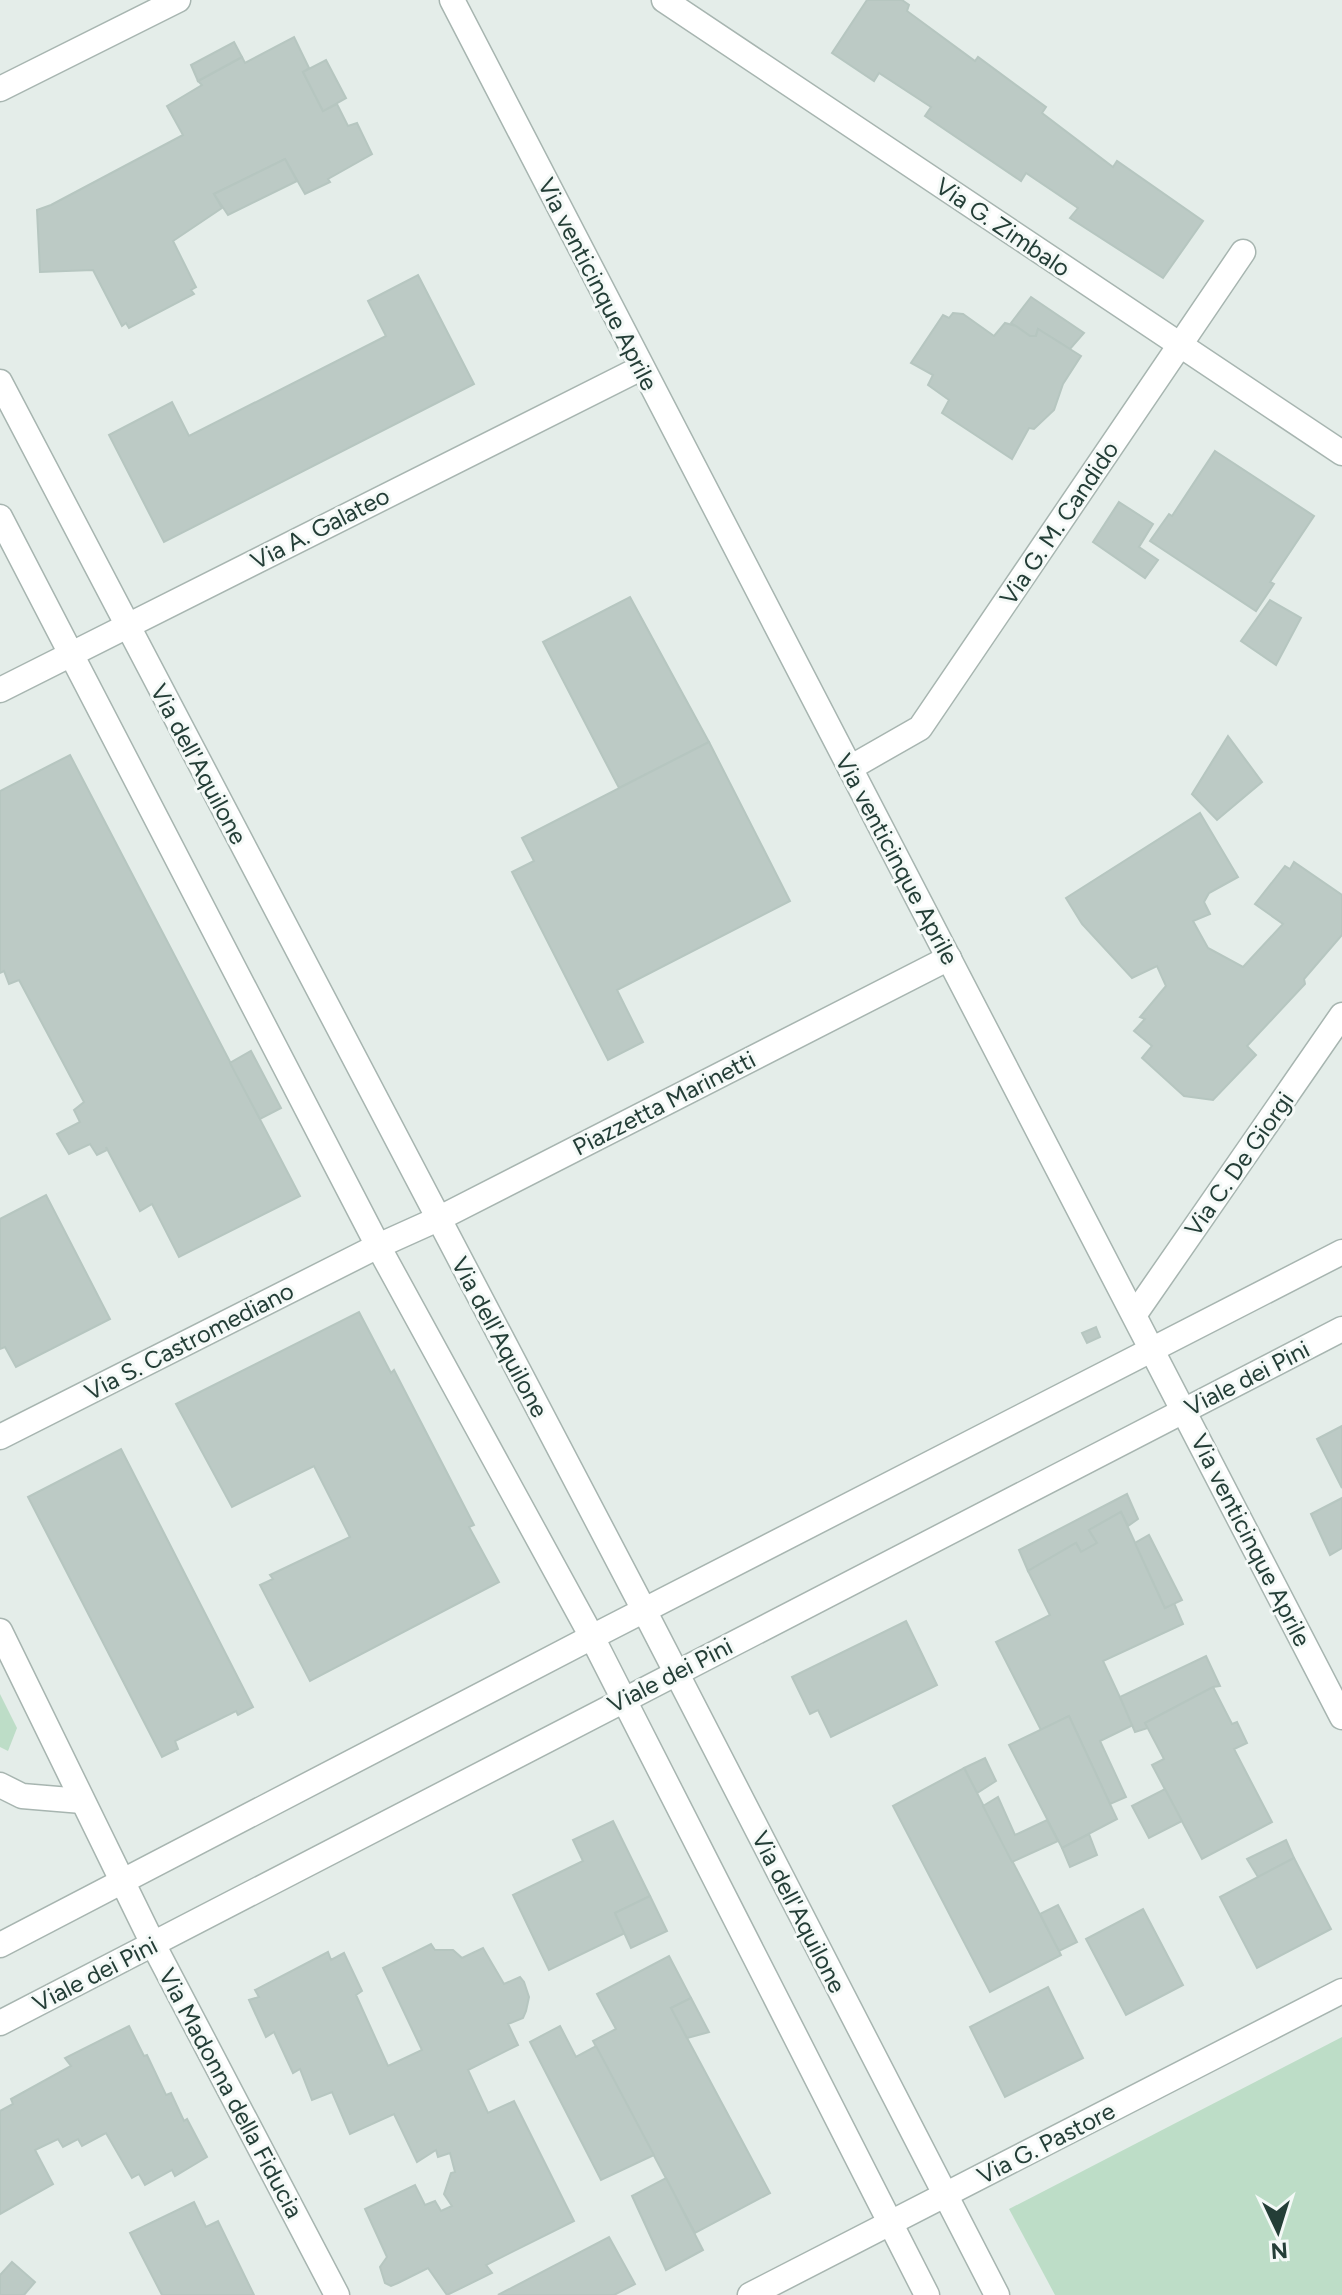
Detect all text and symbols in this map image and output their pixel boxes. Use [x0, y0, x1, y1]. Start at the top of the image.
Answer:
street label: Via G. Zimbalo [930, 171, 1076, 283]
street label: Via venticinque Aprile [532, 173, 664, 395]
street label: Via G. M. Candido [993, 436, 1125, 610]
street label: Via A. Galateo [246, 481, 394, 575]
street label: Via dell'Aquilone [145, 679, 253, 849]
street label: Via venticinque Aprile [829, 749, 965, 969]
street label: Piazzetta Marinetti [568, 1044, 760, 1162]
street label: Via C. De Giorgi [1178, 1086, 1300, 1242]
street label: Via dell'Aquilone [446, 1252, 554, 1422]
street label: Via S. Castromediano [80, 1276, 298, 1406]
street label: Viale dei Pini [1180, 1334, 1314, 1422]
street label: Via venticinque Aprile [1185, 1429, 1317, 1651]
street label: Viale dei Pini [603, 1631, 737, 1719]
street label: Via dell'Aquilone [746, 1826, 852, 1998]
street label: Viale dei Pini [28, 1930, 162, 2018]
street label: Via Madonna della Fiducia [153, 1963, 309, 2223]
street label: Via G. Pastore [972, 2096, 1120, 2190]
north arrow [1238, 2191, 1318, 2271]
text: N [1270, 2236, 1289, 2265]

